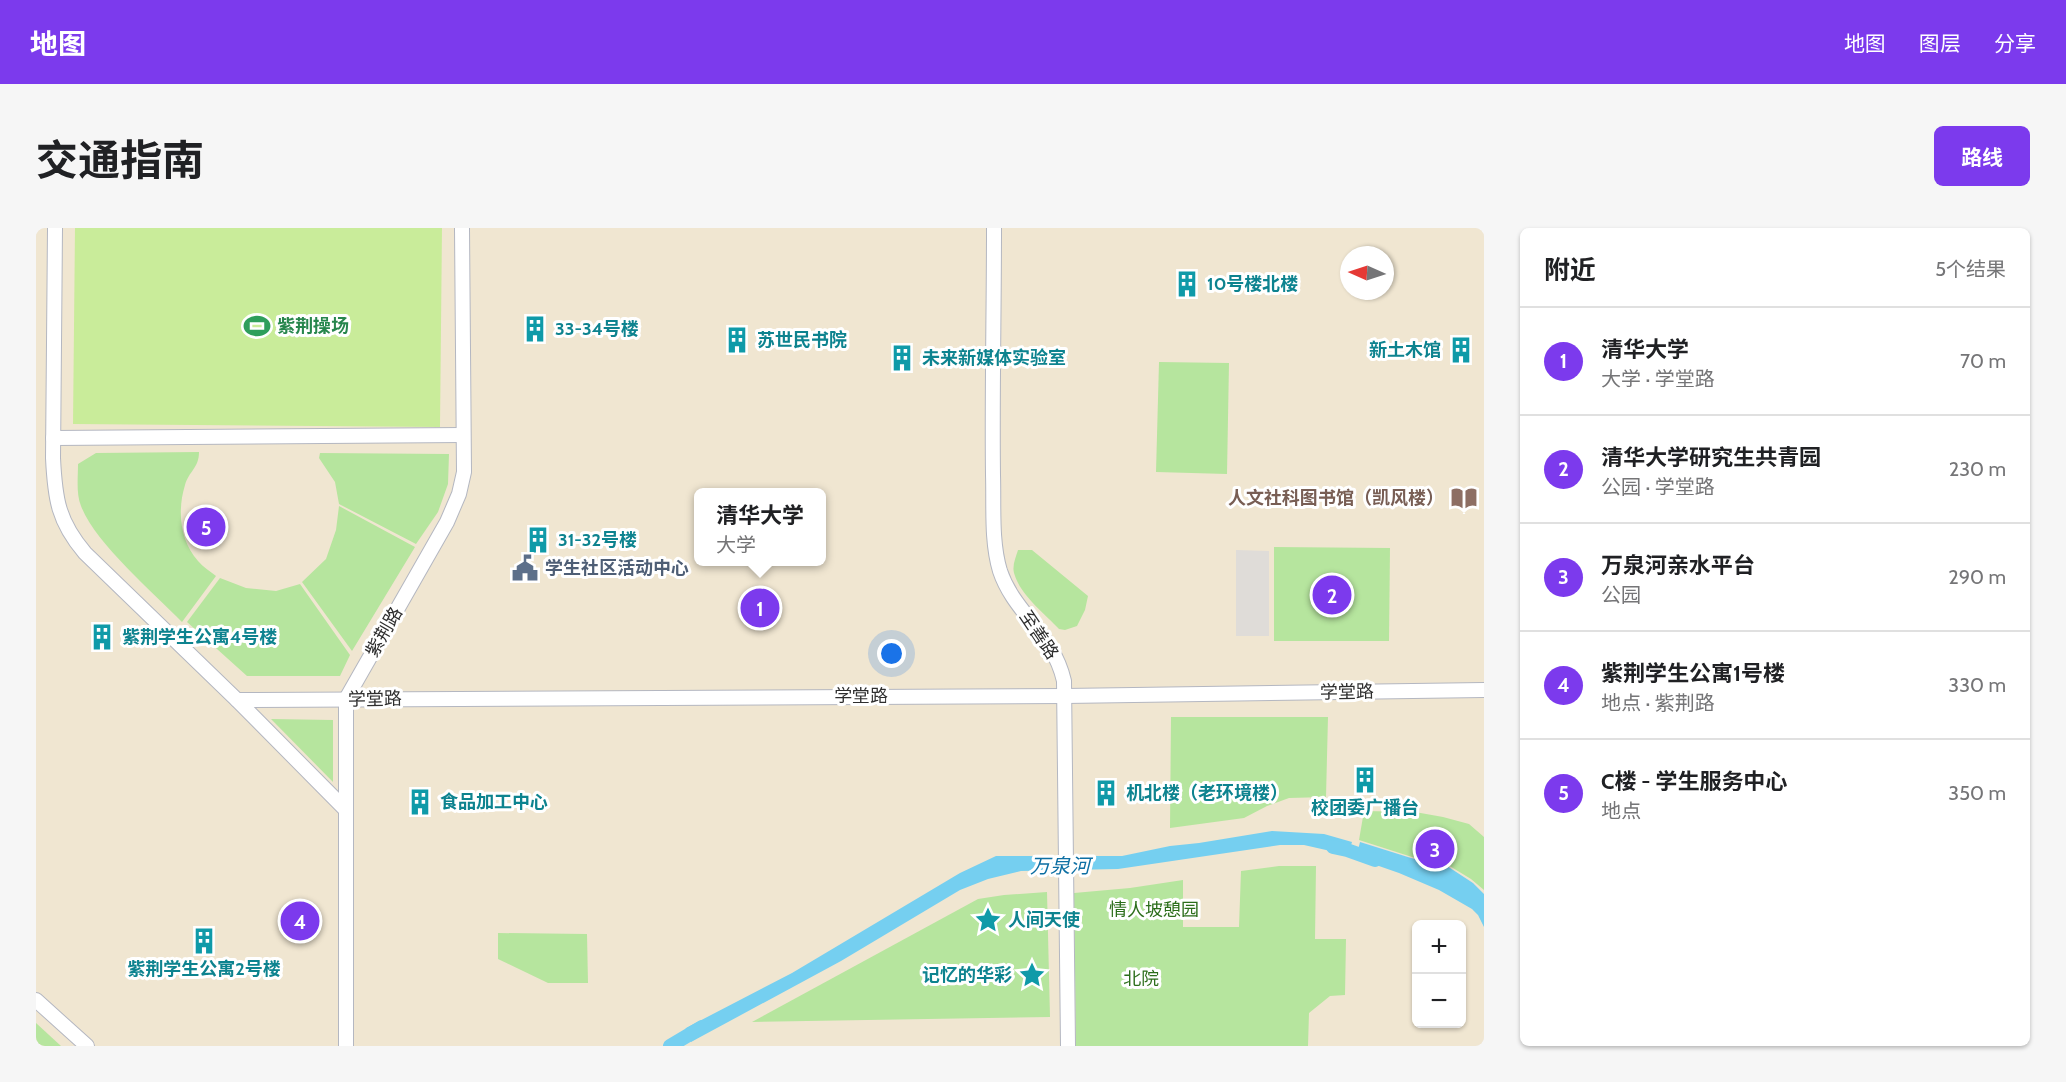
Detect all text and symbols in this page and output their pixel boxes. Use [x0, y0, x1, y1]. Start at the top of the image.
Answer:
text: 地图 [30, 27, 86, 61]
text: 地图 [1844, 31, 1886, 56]
text: 图层 [1919, 31, 1961, 56]
text: 分享 [1994, 31, 2036, 56]
button: 路线 [1934, 126, 2030, 186]
text: 交通指南 [36, 134, 204, 186]
north arrow [1340, 246, 1394, 300]
text: 附近 [1544, 254, 1596, 286]
text: 5个结果 [1935, 257, 2006, 281]
building icon: 10号楼北楼 [1172, 269, 1202, 299]
place label: 10号楼北楼 [1207, 273, 1298, 295]
sports icon: 紫荆操场 [242, 311, 272, 341]
building icon: 33-34号楼 [520, 314, 550, 344]
place label: 紫荆操场 [277, 315, 349, 337]
place label: 33-34号楼 [555, 318, 639, 340]
building icon: 苏世民书院 [722, 325, 752, 355]
place label: 苏世民书院 [757, 329, 847, 351]
building icon: 新土木馆 [1446, 335, 1476, 365]
text: 清华大学 [1601, 336, 1689, 363]
place label: 新土木馆 [1369, 339, 1441, 361]
building icon: 未来新媒体实验室 [887, 343, 917, 373]
place label: 未来新媒体实验室 [922, 347, 1066, 369]
text: 1 [1560, 349, 1567, 373]
text: 70 m [1960, 349, 2006, 373]
text: 大学 · 学堂路 [1601, 367, 1715, 391]
text: 清华大学研究生共青园 [1601, 444, 1821, 471]
text: 2 [1558, 457, 1569, 481]
text: 230 m [1949, 457, 2006, 481]
text: 公园 · 学堂路 [1601, 475, 1715, 499]
library icon: 人文社科图书馆（凯风楼） [1449, 483, 1479, 513]
place label: 人文社科图书馆（凯风楼） [1228, 487, 1444, 509]
popup [694, 488, 826, 566]
text: 清华大学 [716, 502, 804, 529]
pin: 5 [186, 504, 226, 550]
building icon: 31-32号楼 [523, 525, 553, 555]
place label: 31-32号楼 [558, 529, 637, 551]
text: 大学 [716, 533, 756, 557]
text: 万泉河亲水平台 [1601, 552, 1755, 579]
public building icon: 学生社区活动中心 [510, 553, 540, 583]
place label: 学生社区活动中心 [545, 557, 689, 579]
text: 3 [1558, 565, 1569, 589]
text: 290 m [1948, 565, 2006, 589]
pin: 2 [1312, 572, 1352, 617]
text: 公园 [1601, 583, 1641, 607]
pin: 1 [740, 586, 780, 631]
street label: 紫荆路 [361, 603, 407, 661]
street label: 至善路 [1015, 606, 1063, 664]
building icon: 紫荆学生公寓4号楼 [87, 622, 117, 652]
place label: 紫荆学生公寓4号楼 [122, 626, 277, 648]
your location [877, 639, 906, 668]
text: 紫荆学生公寓1号楼 [1601, 660, 1785, 687]
text: 4 [1557, 673, 1570, 697]
text: 330 m [1948, 673, 2006, 697]
street label: 学堂路 [1320, 681, 1374, 703]
street label: 学堂路 [834, 685, 888, 707]
street label: 学堂路 [348, 688, 402, 710]
text: 地点 · 紫荆路 [1601, 691, 1715, 715]
building icon: 校团委广播台 [1350, 765, 1380, 795]
text: C楼 - 学生服务中心 [1601, 768, 1788, 795]
building icon: 机北楼（老环境楼） [1091, 778, 1121, 808]
text: 5 [1558, 781, 1569, 805]
text: 350 m [1948, 781, 2006, 805]
place label: 机北楼（老环境楼） [1126, 782, 1288, 804]
building icon: 食品加工中心 [405, 787, 435, 817]
place label: 食品加工中心 [440, 791, 548, 813]
place label: 校团委广播台 [1311, 797, 1419, 819]
text: 地点 [1601, 799, 1641, 823]
pin: 3 [1416, 826, 1454, 872]
water label: 万泉河 [1030, 854, 1094, 878]
pin: 4 [280, 898, 320, 944]
park label: 情人坡憩园 [1109, 899, 1199, 921]
place icon: 人间天使 [973, 905, 1003, 935]
place label: 人间天使 [1008, 909, 1080, 931]
map controls [1412, 920, 1466, 1028]
button: + [1412, 920, 1466, 974]
building icon: 紫荆学生公寓2号楼 [189, 926, 219, 956]
place label: 紫荆学生公寓2号楼 [127, 958, 281, 980]
place icon: 记忆的华彩 [1017, 960, 1047, 990]
place label: 记忆的华彩 [922, 964, 1012, 986]
park label: 北院 [1123, 968, 1159, 990]
button: − [1412, 974, 1466, 1028]

